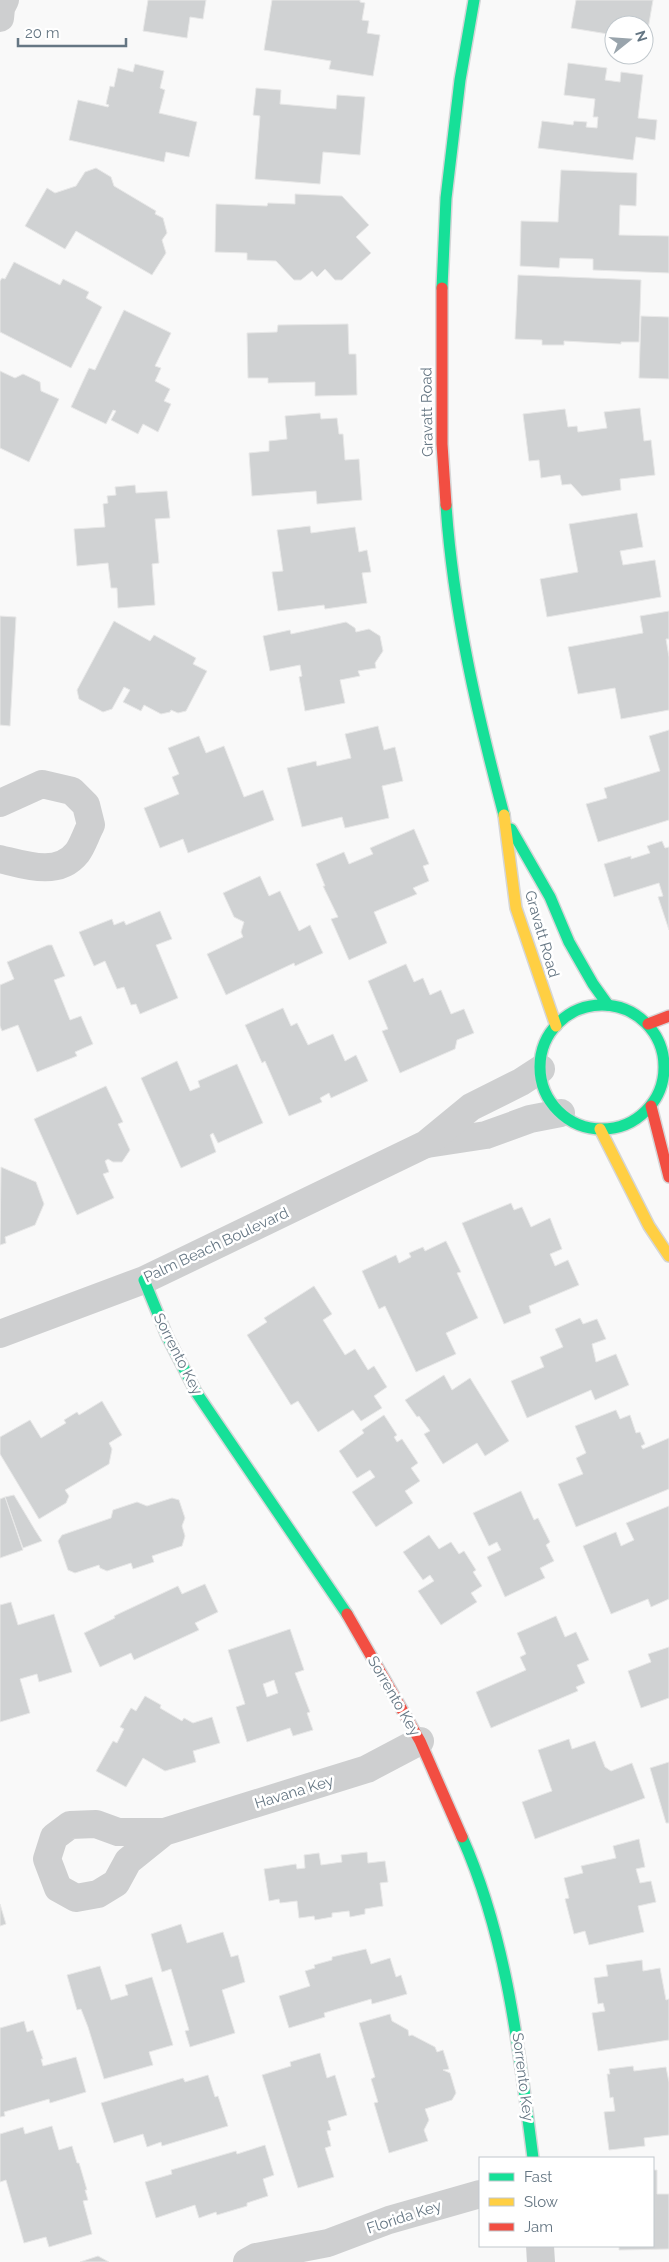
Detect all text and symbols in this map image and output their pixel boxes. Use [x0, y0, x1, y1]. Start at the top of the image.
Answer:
scale bar [18, 15, 125, 47]
north arrow [604, 15, 654, 65]
text: 20 m [25, 24, 60, 42]
text: N [632, 29, 651, 44]
street label: Gravatt Road [417, 367, 437, 457]
street label: Gravatt Road [521, 888, 563, 980]
street label: Palm Beach Boulevard [141, 1204, 291, 1286]
street label: Sorrento Key [150, 1310, 206, 1398]
street label: Sorrento Key [364, 1653, 424, 1739]
street label: Havana Key [252, 1771, 336, 1813]
street label: Sorrento Key [509, 2032, 537, 2122]
legend [479, 2157, 654, 2247]
text: Fast [524, 2168, 552, 2186]
text: Slow [524, 2193, 558, 2211]
street label: Florida Key [364, 2196, 444, 2238]
text: Jam [524, 2218, 553, 2236]

